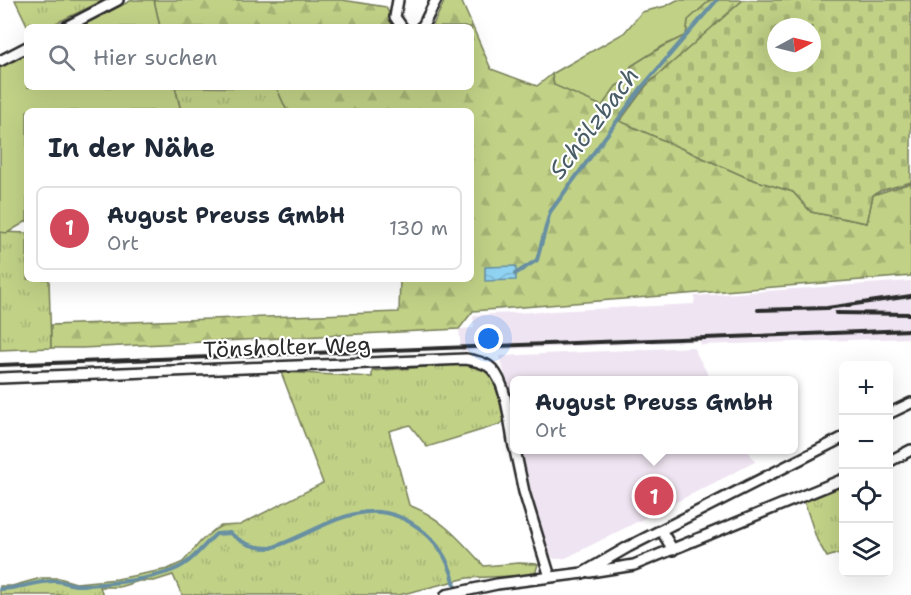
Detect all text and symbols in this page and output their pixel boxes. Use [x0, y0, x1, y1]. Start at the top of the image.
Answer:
north arrow [767, 18, 821, 72]
search box [24, 24, 474, 90]
icon: search [45, 41, 78, 74]
text: Hier suchen [93, 43, 218, 72]
water label: Schölzbach [542, 61, 646, 185]
text: In der Nähe [48, 130, 215, 165]
text: August Preuss GmbH [107, 201, 345, 230]
text: 1 [65, 215, 74, 241]
text: 130 m [389, 215, 448, 241]
text: Ort [107, 230, 139, 256]
your location [474, 324, 503, 353]
street label: Tönsholter Weg [203, 330, 371, 364]
map controls [839, 361, 893, 577]
button: + [839, 361, 893, 415]
popup [510, 376, 798, 454]
text: August Preuss GmbH [535, 388, 773, 417]
button: − [839, 415, 893, 469]
text: Ort [535, 417, 567, 443]
button: locate [839, 469, 893, 523]
pin: 1 [634, 474, 674, 518]
button: layers [839, 523, 893, 577]

